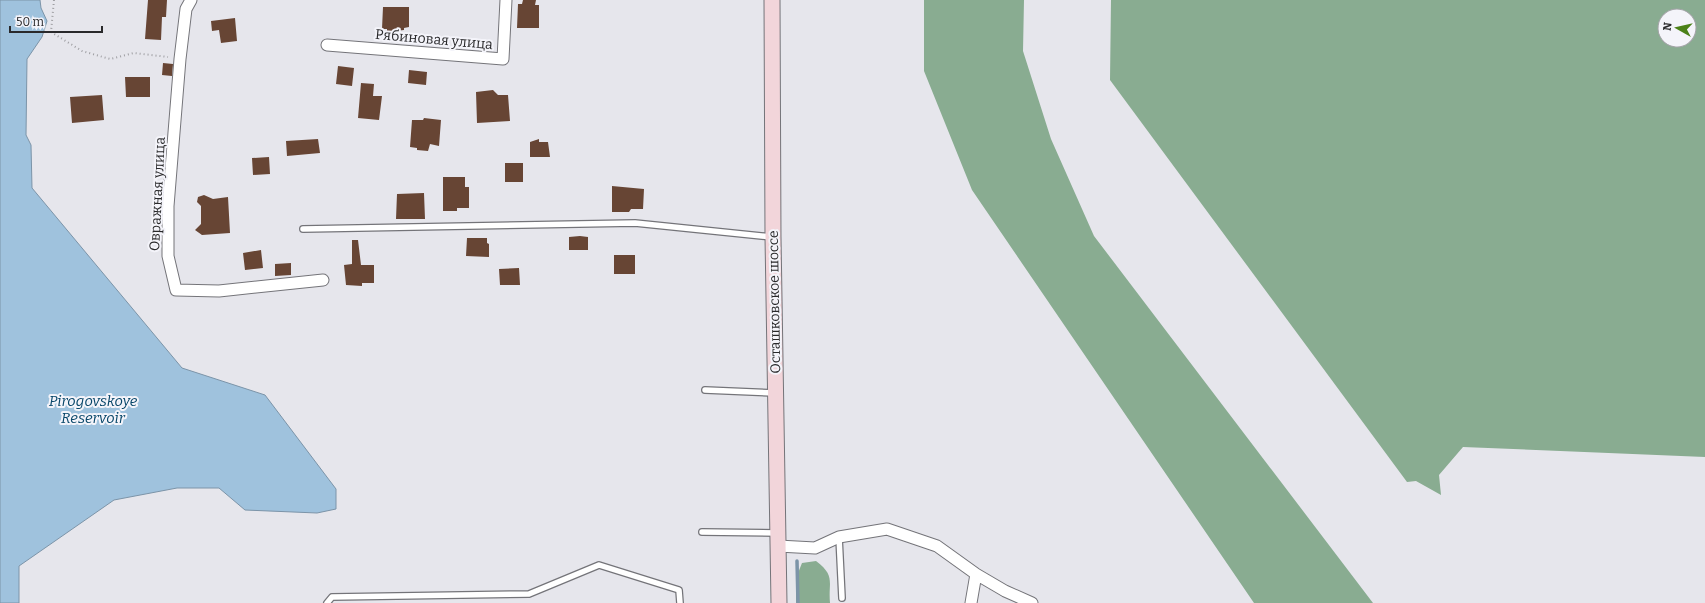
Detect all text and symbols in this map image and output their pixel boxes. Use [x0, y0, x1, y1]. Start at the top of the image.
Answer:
scale bar [10, 8, 102, 34]
north arrow [1657, 8, 1697, 48]
text: 50 m [16, 15, 45, 29]
text: N [1661, 21, 1675, 32]
street label: Рябиновая улица [374, 26, 494, 53]
street label: Овражная улица [146, 136, 169, 252]
street label: Осташковское шоссе [765, 230, 784, 374]
water label: Pirogovskoye Reservoir [49, 392, 138, 427]

